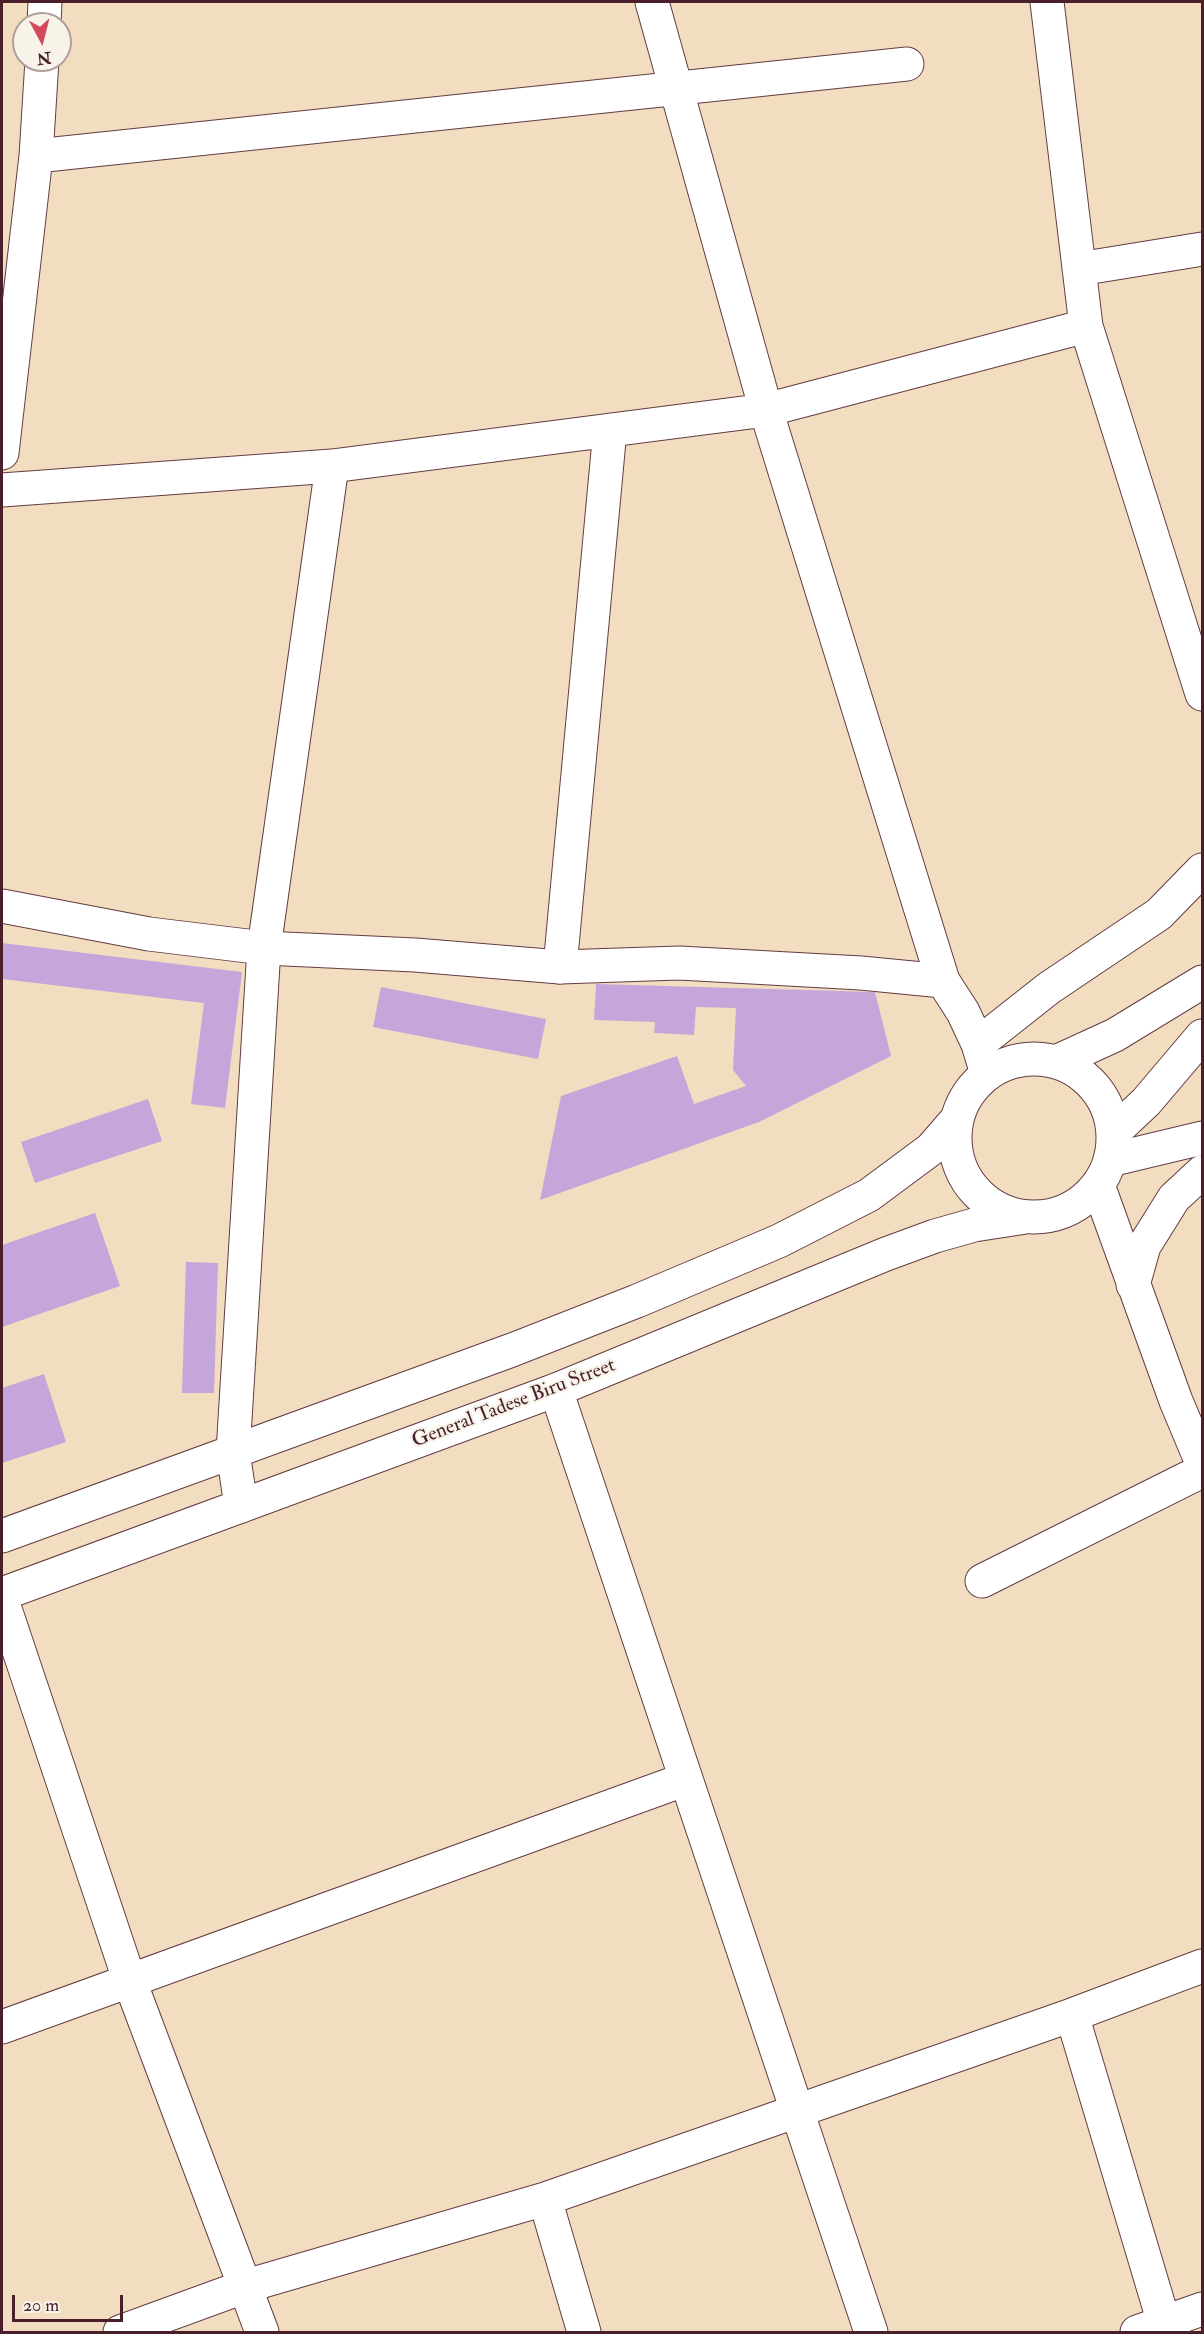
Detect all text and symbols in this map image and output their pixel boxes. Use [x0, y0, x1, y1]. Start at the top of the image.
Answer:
north arrow [12, 12, 72, 72]
text: N [36, 47, 52, 69]
street label: General Tadese Biru Street [409, 1354, 619, 1454]
scale bar [15, 2283, 126, 2321]
text: 20 m [23, 2294, 59, 2317]

